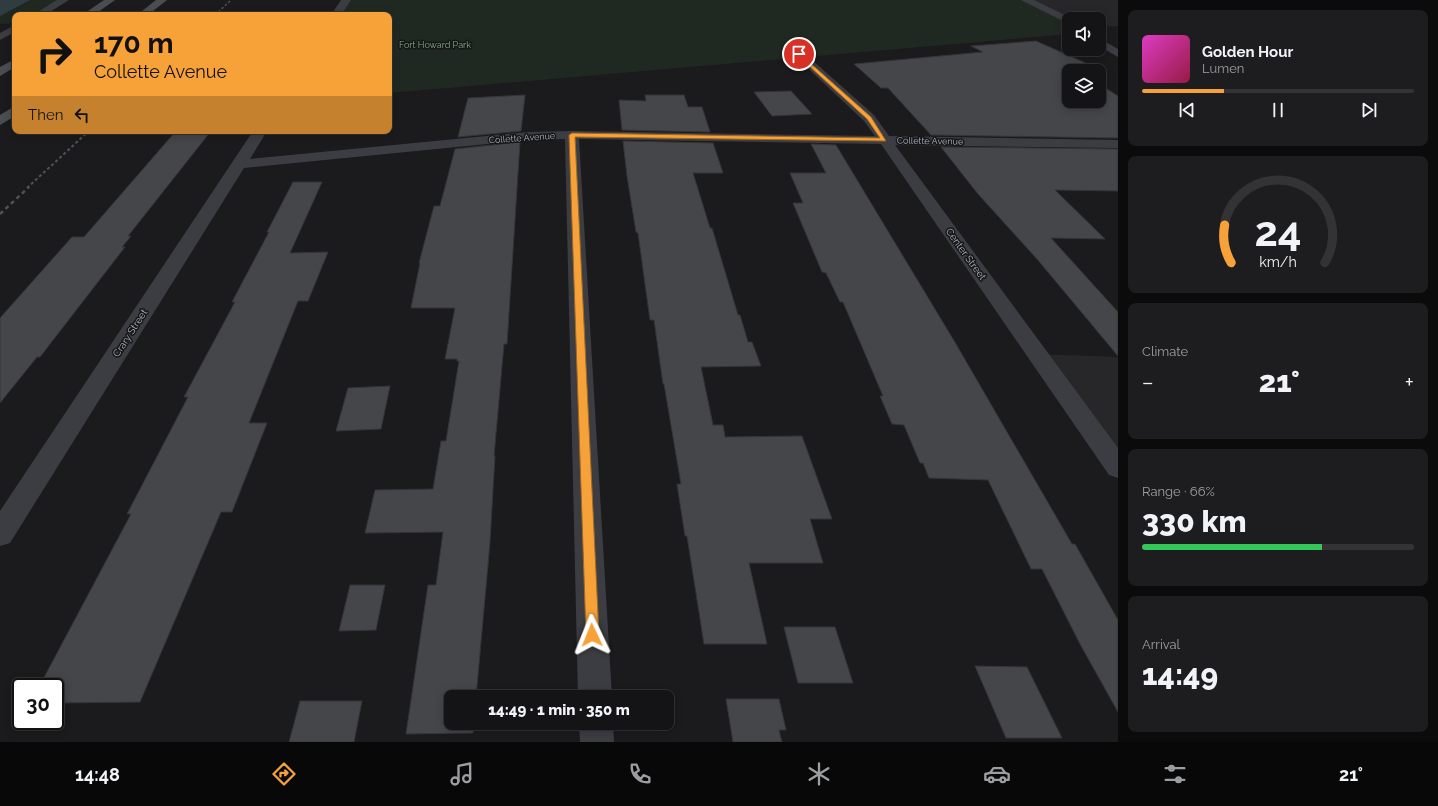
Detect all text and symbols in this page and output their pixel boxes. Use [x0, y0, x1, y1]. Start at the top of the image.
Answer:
map controls [1062, 12, 1106, 108]
button: sound [1062, 12, 1106, 56]
text: 170 m [94, 27, 174, 60]
icon: right [28, 28, 80, 80]
pin [782, 37, 816, 71]
park label: Fort Howard Park [399, 40, 471, 50]
icon: arrive [788, 43, 810, 65]
text: Golden Hour [1202, 43, 1293, 61]
text: Collette Avenue [94, 61, 227, 82]
text: Lumen [1202, 61, 1244, 76]
button: layers [1062, 64, 1106, 108]
icon: previous [1176, 99, 1198, 121]
icon: pause [1267, 99, 1289, 121]
icon: next [1358, 99, 1380, 121]
icon: left [71, 104, 93, 126]
text: Then [28, 106, 63, 124]
street label: Collette Avenue [488, 131, 556, 145]
street label: Collette Avenue [897, 135, 964, 147]
text: 24 [1254, 206, 1302, 255]
street label: Center Street [944, 226, 989, 283]
text: km/h [1259, 253, 1297, 269]
street label: Crary Street [110, 307, 150, 359]
text: Climate [1142, 344, 1188, 359]
text: 21° [1259, 364, 1300, 399]
text: − [1142, 369, 1154, 395]
text: + [1405, 369, 1414, 395]
text: Range · 66% [1142, 484, 1215, 499]
text: 330 km [1142, 504, 1247, 539]
position arrow [571, 614, 613, 656]
text: Arrival [1142, 637, 1180, 652]
text: 14:49 [1142, 657, 1218, 692]
speed limit sign: 30 [12, 678, 64, 730]
text: 14:49 · 1 min · 350 m [488, 701, 630, 719]
icon: directions [270, 760, 298, 788]
icon: music [448, 760, 476, 788]
icon: phone [626, 760, 654, 788]
icon: climate [805, 760, 833, 788]
icon: car [983, 760, 1011, 788]
icon: filters [1161, 760, 1189, 788]
text: 14:48 [75, 764, 120, 785]
text: 21° [1339, 764, 1363, 785]

